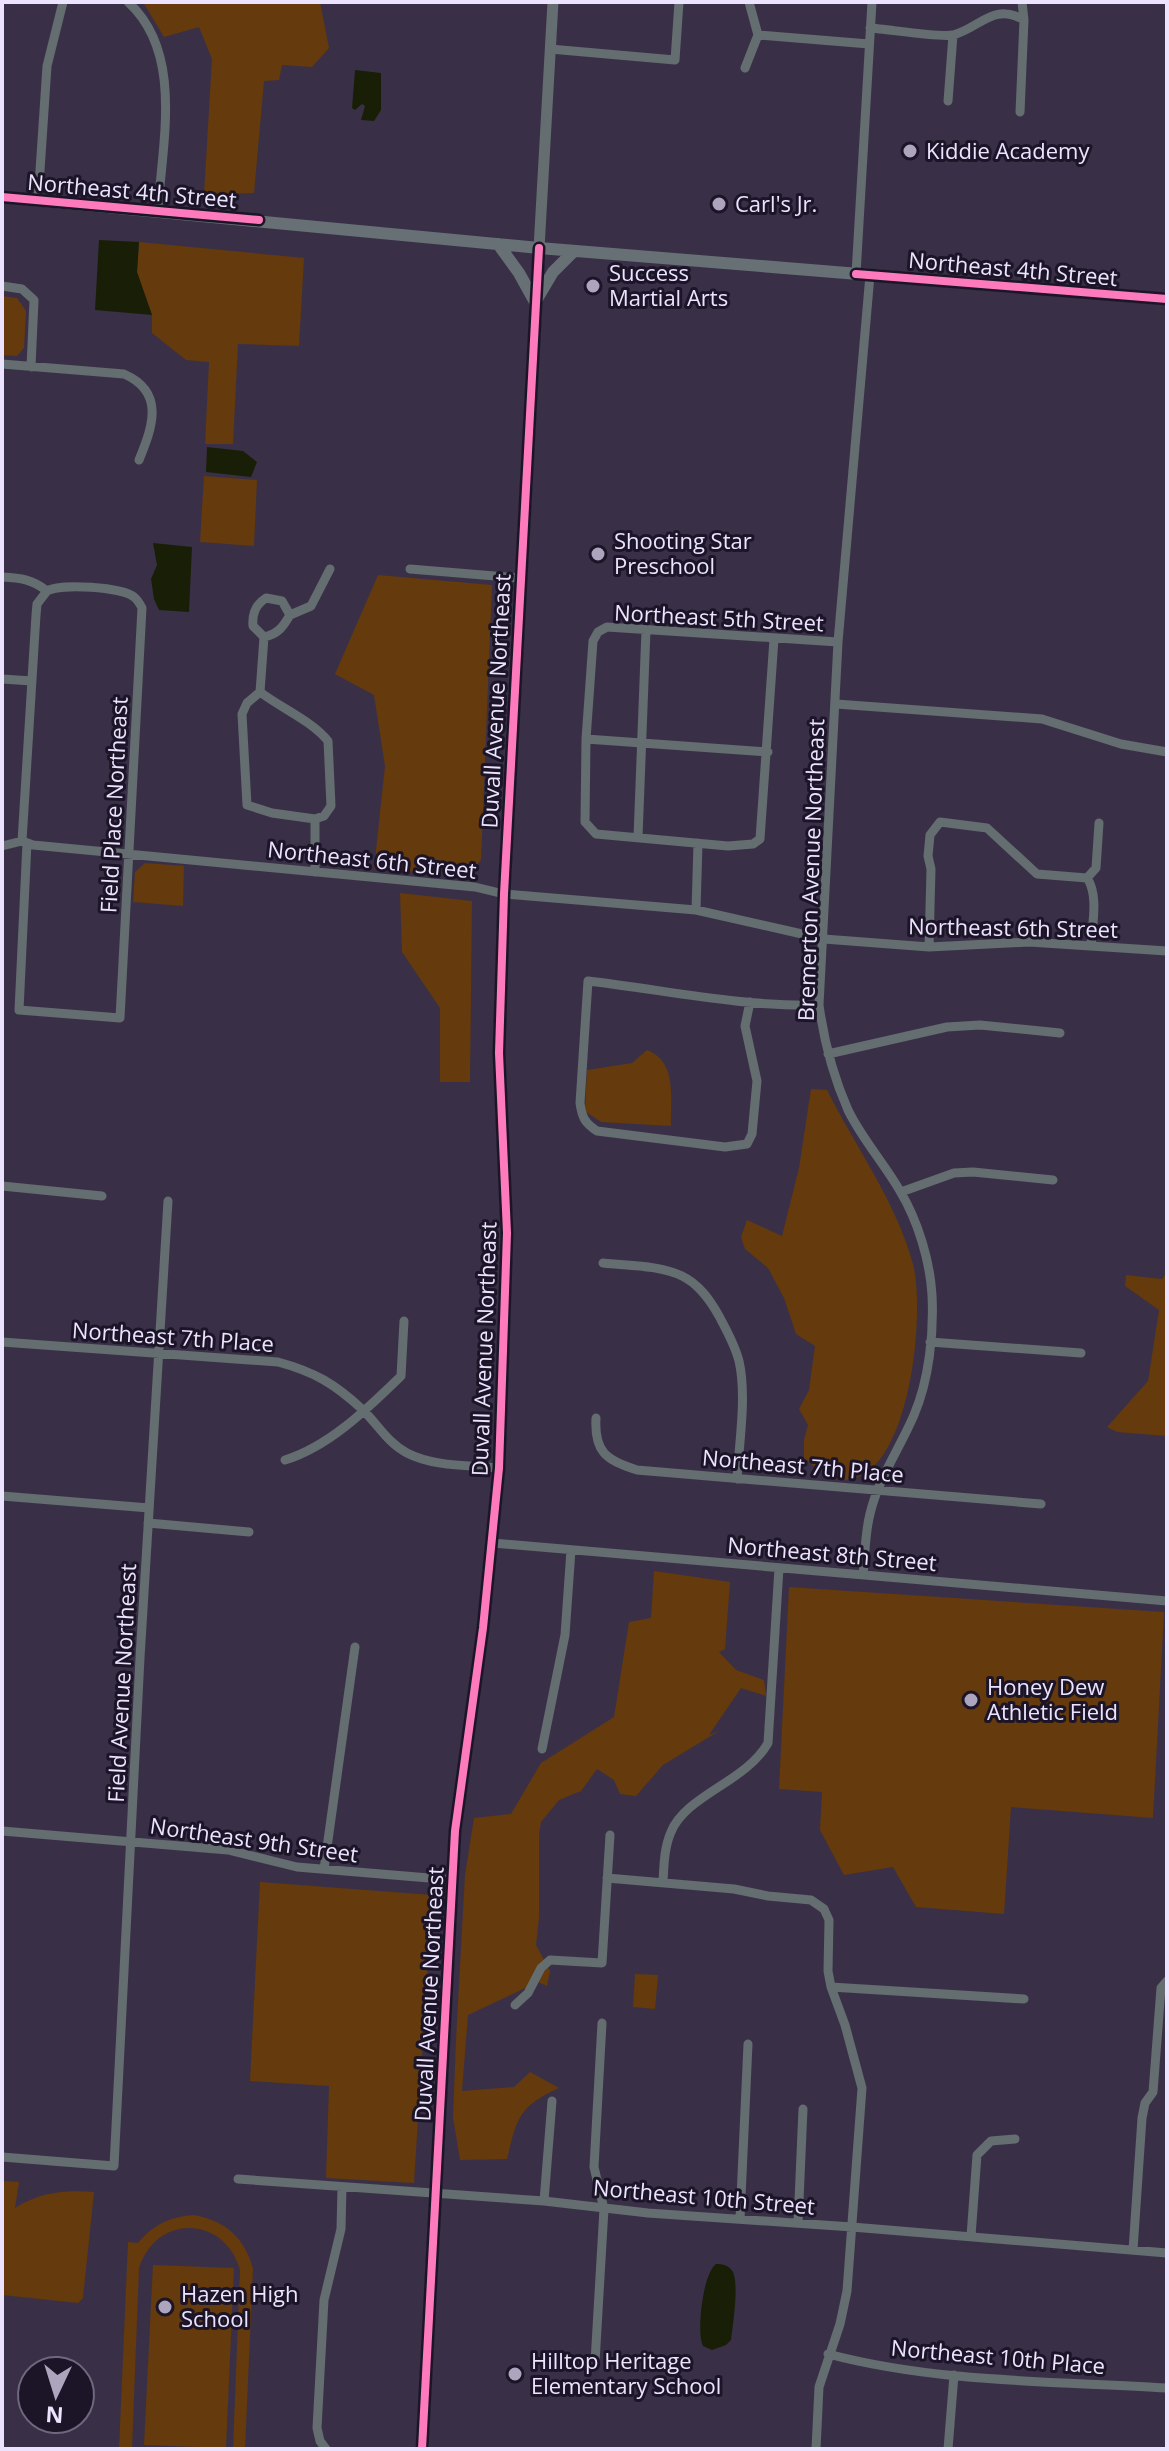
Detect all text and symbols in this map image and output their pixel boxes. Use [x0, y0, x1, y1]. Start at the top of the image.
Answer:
place label: Kiddie Academy [926, 135, 1090, 165]
marker: Kiddie Academy [901, 142, 919, 160]
street label: Northeast 4th Street [26, 166, 238, 214]
place label: Carl's Jr. [735, 188, 817, 218]
marker: Carl's Jr. [710, 195, 728, 213]
street label: Northeast 4th Street [907, 244, 1119, 292]
place label: Success Martial Arts [609, 257, 728, 312]
marker: Success Martial Arts [584, 277, 602, 295]
place label: Shooting Star Preschool [614, 525, 752, 580]
marker: Shooting Star Preschool [589, 545, 607, 563]
street label: Duvall Avenue Northeast [473, 573, 517, 829]
street label: Northeast 5th Street [613, 597, 825, 637]
street label: Field Place Northeast [92, 696, 134, 914]
street label: Bremerton Avenue Northeast [790, 718, 830, 1022]
street label: Northeast 6th Street [266, 833, 478, 885]
street label: Northeast 6th Street [908, 910, 1118, 944]
street label: Duvall Avenue Northeast [464, 1221, 502, 1477]
street label: Northeast 7th Place [71, 1314, 275, 1358]
street label: Northeast 7th Place [701, 1441, 905, 1489]
street label: Northeast 8th Street [726, 1529, 938, 1577]
street label: Field Avenue Northeast [100, 1563, 142, 1803]
place label: Honey Dew Athletic Field [987, 1671, 1118, 1726]
marker: Honey Dew Athletic Field [962, 1691, 980, 1709]
street label: Northeast 9th Street [148, 1810, 360, 1868]
street label: Duvall Avenue Northeast [406, 1866, 450, 2122]
street label: Northeast 10th Street [592, 2171, 816, 2221]
place label: Hazen High School [181, 2278, 299, 2333]
marker: Hazen High School [156, 2298, 174, 2316]
street label: Northeast 10th Place [890, 2332, 1106, 2380]
place label: Hilltop Heritage Elementary School [531, 2345, 721, 2400]
north arrow [16, 2355, 96, 2435]
marker: Hilltop Heritage Elementary School [506, 2365, 524, 2383]
text: N [45, 2400, 65, 2432]

